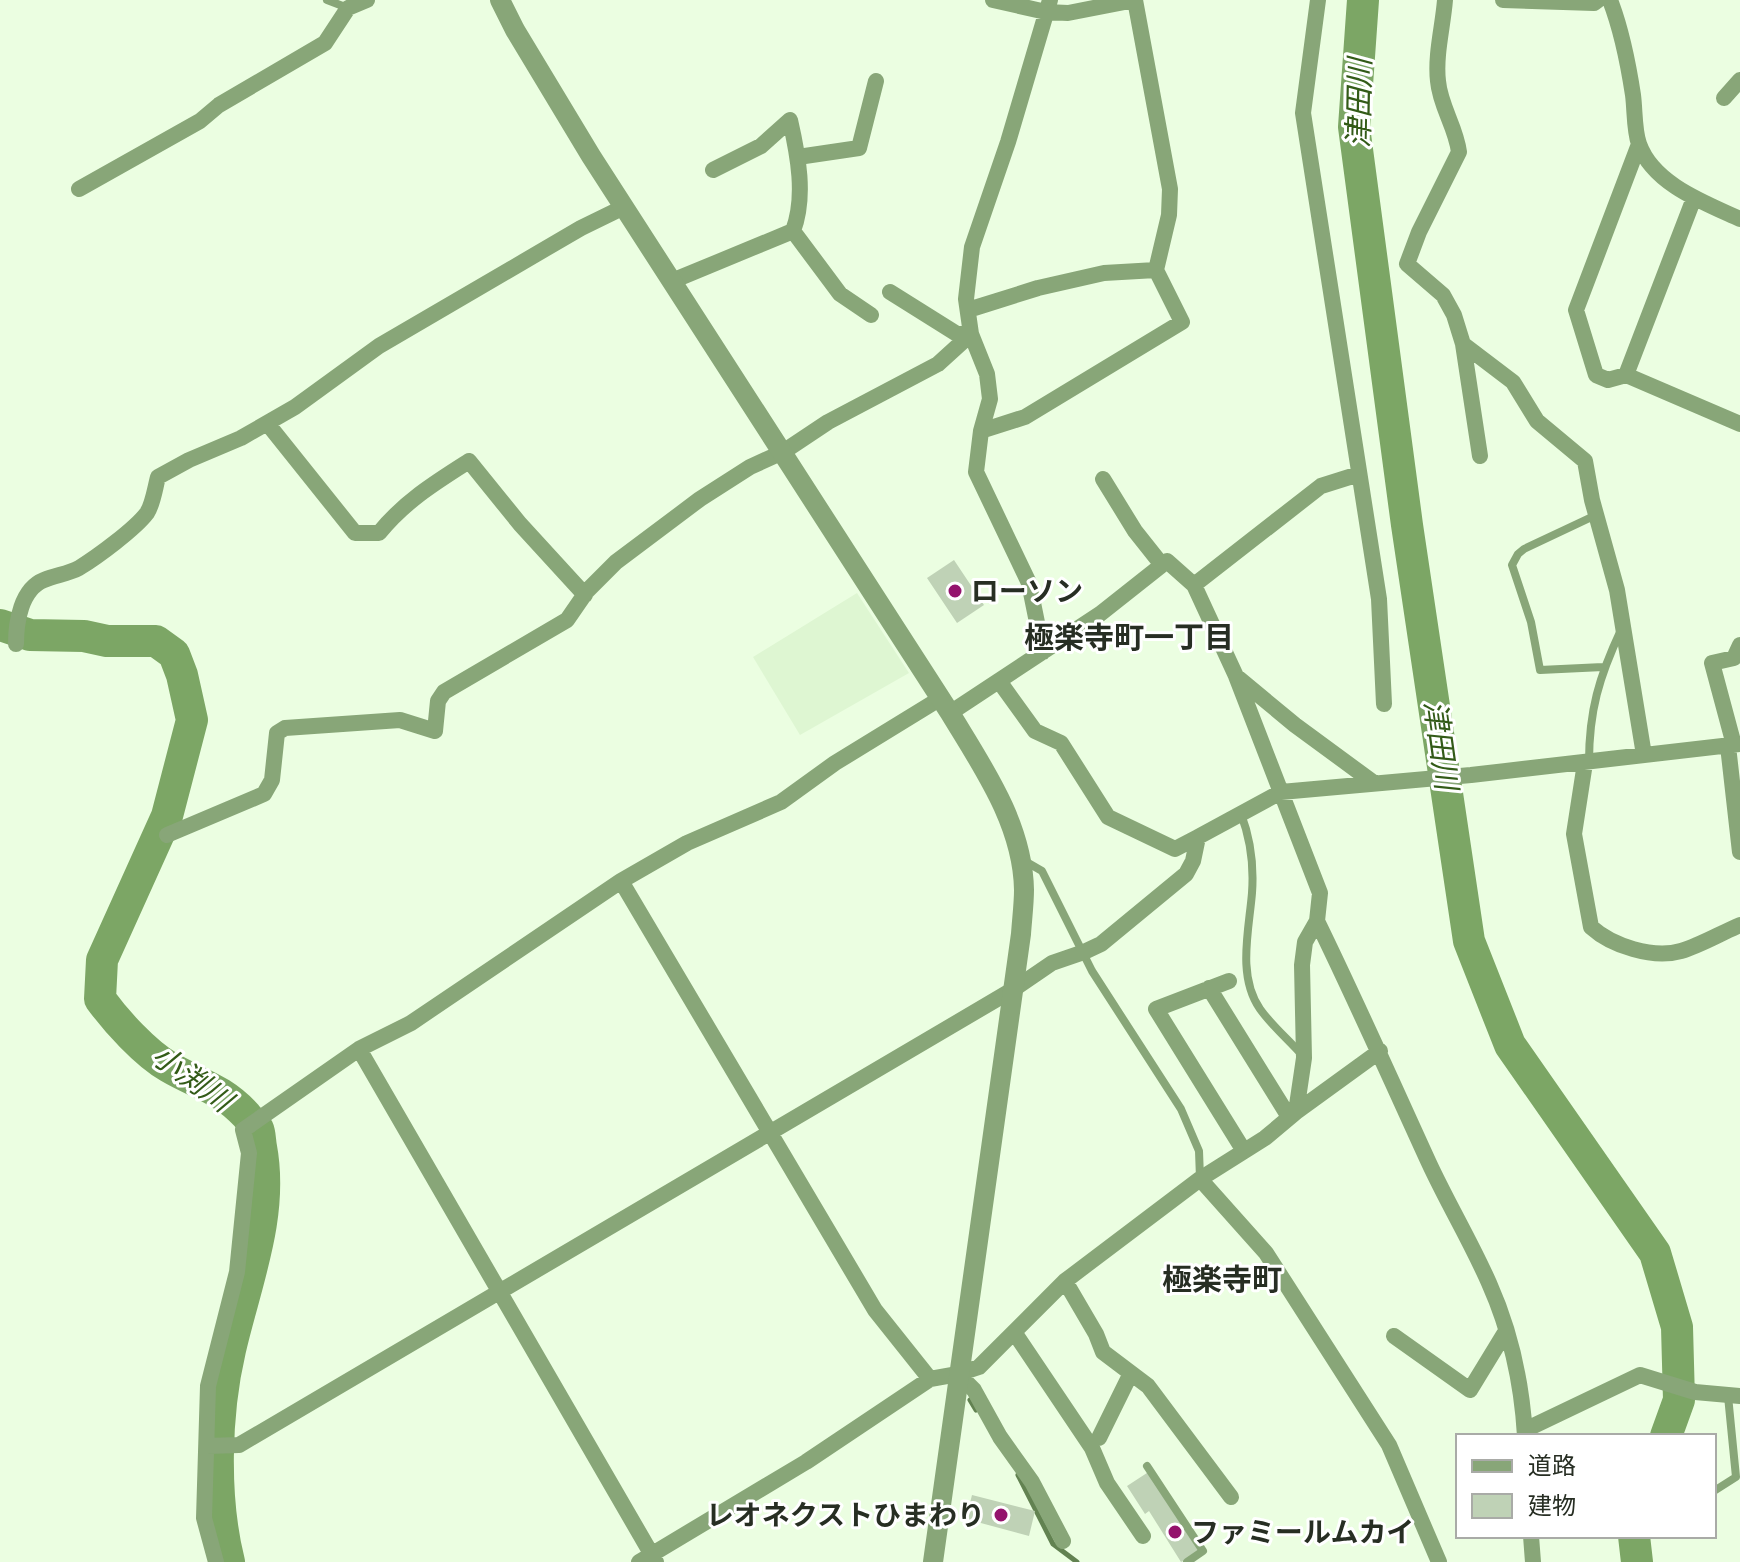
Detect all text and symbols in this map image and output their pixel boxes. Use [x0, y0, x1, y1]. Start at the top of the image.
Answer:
water label: 津田川 [1341, 55, 1377, 148]
place label: ローソン [971, 575, 1083, 608]
marker: ローソン [946, 582, 964, 600]
district label: 極楽寺町一丁目 [1024, 620, 1234, 655]
water label: 津田川 [1417, 698, 1465, 795]
water label: 小渕川 [145, 1037, 241, 1120]
district label: 極楽寺町 [1162, 1262, 1282, 1297]
legend [1456, 1434, 1716, 1538]
text: 道路 [1528, 1452, 1576, 1480]
text: 建物 [1528, 1492, 1576, 1520]
place label: レオネクストひまわり [706, 1499, 985, 1532]
marker: レオネクストひまわり [992, 1506, 1010, 1524]
place label: ファミールムカイ [1191, 1516, 1414, 1549]
marker: ファミールムカイ [1166, 1523, 1184, 1541]

